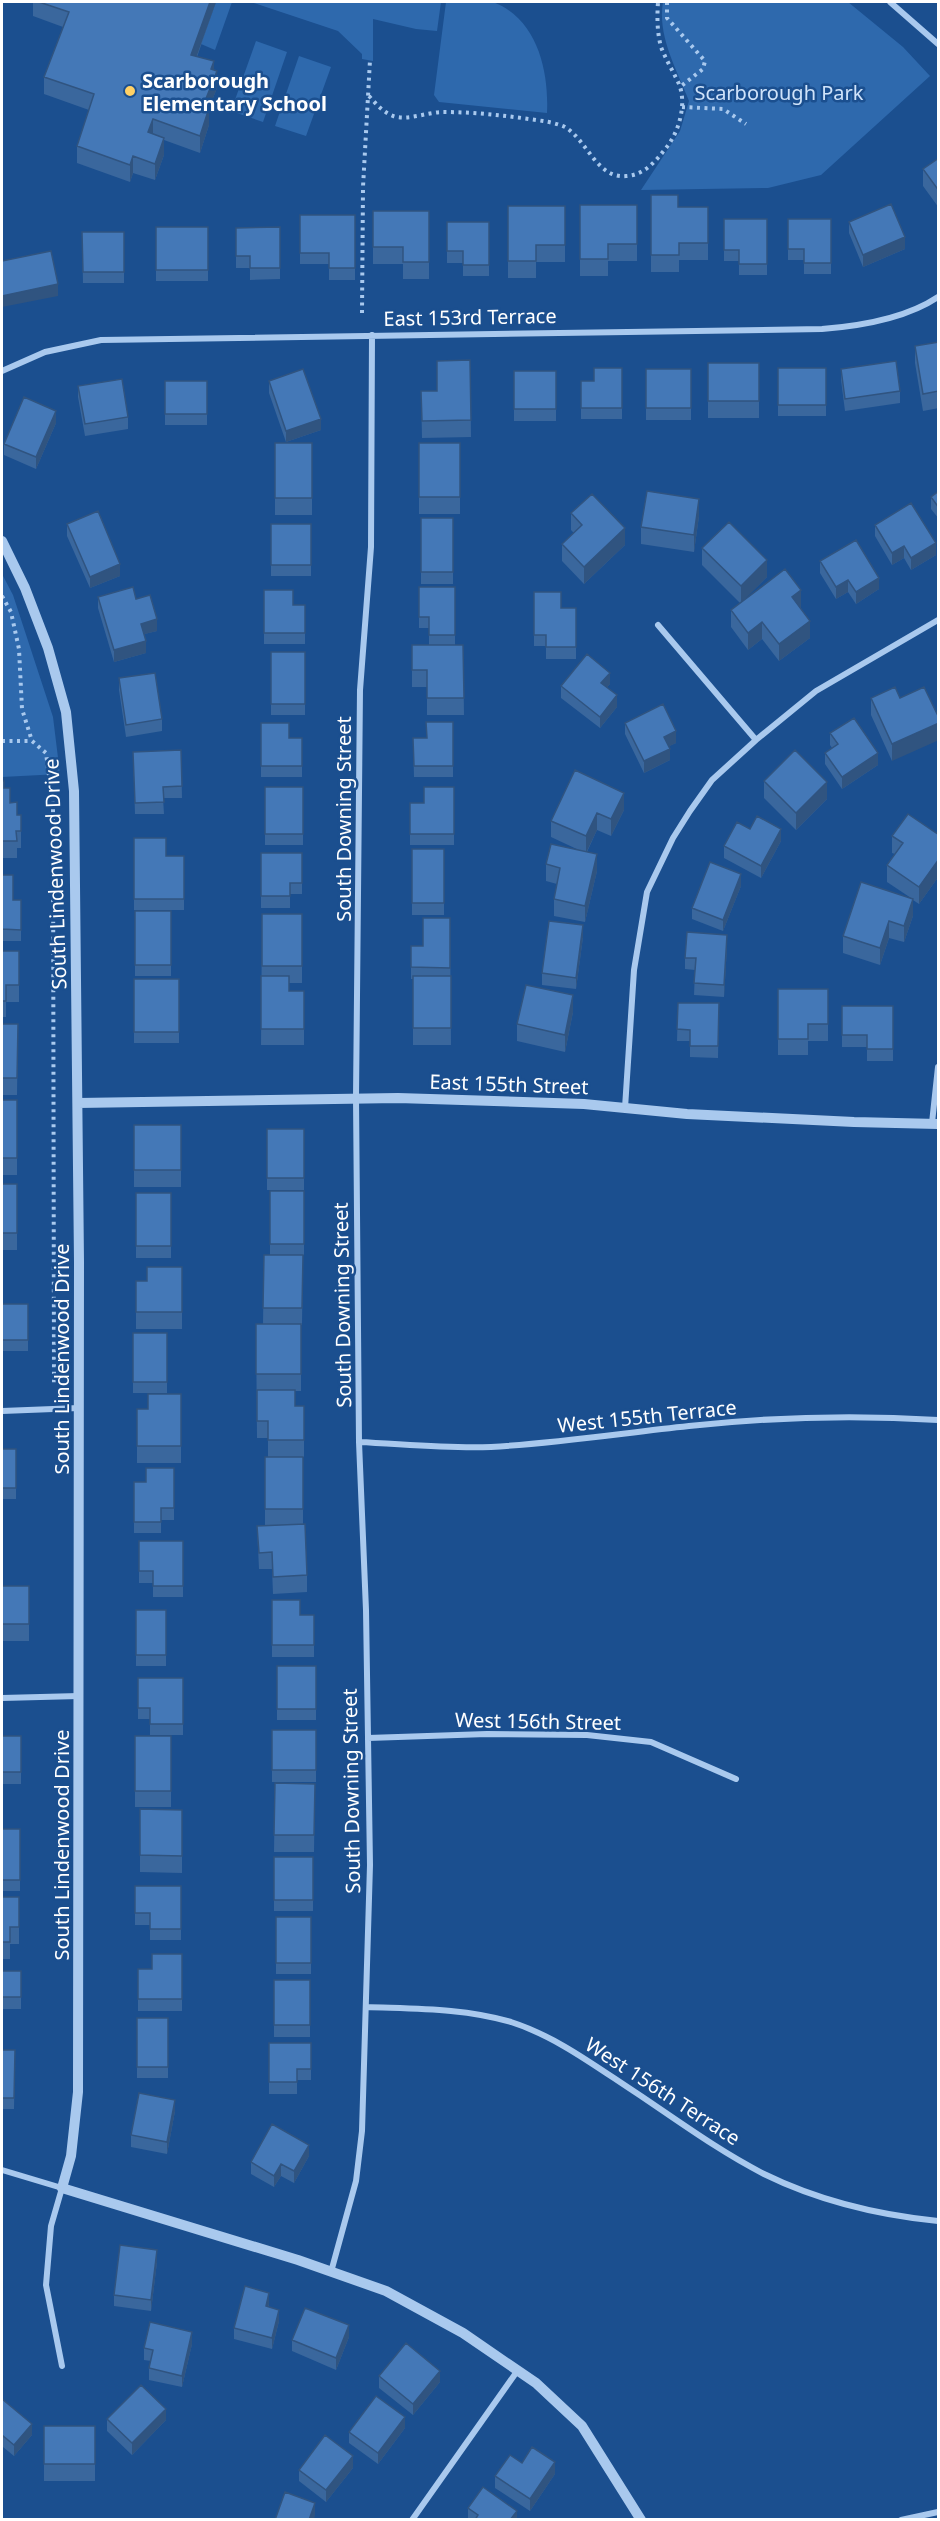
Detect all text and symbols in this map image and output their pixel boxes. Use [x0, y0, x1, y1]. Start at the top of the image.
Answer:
place label: Scarborough Elementary School [142, 67, 327, 117]
park label: Scarborough Park [695, 79, 864, 106]
marker: Scarborough Elementary School [123, 84, 137, 98]
street label: East 153rd Terrace [383, 302, 557, 332]
street label: South Downing Street [330, 716, 357, 922]
street label: South Lindenwood Drive [37, 758, 73, 990]
street label: East 155th Street [429, 1068, 589, 1100]
street label: South Downing Street [327, 1202, 357, 1408]
street label: South Lindenwood Drive [48, 1243, 75, 1475]
street label: West 155th Terrace [556, 1393, 738, 1439]
street label: South Downing Street [336, 1688, 366, 1894]
street label: West 156th Street [455, 1706, 621, 1736]
street label: South Lindenwood Drive [48, 1729, 75, 1961]
street label: West 156th Terrace [580, 2031, 746, 2151]

